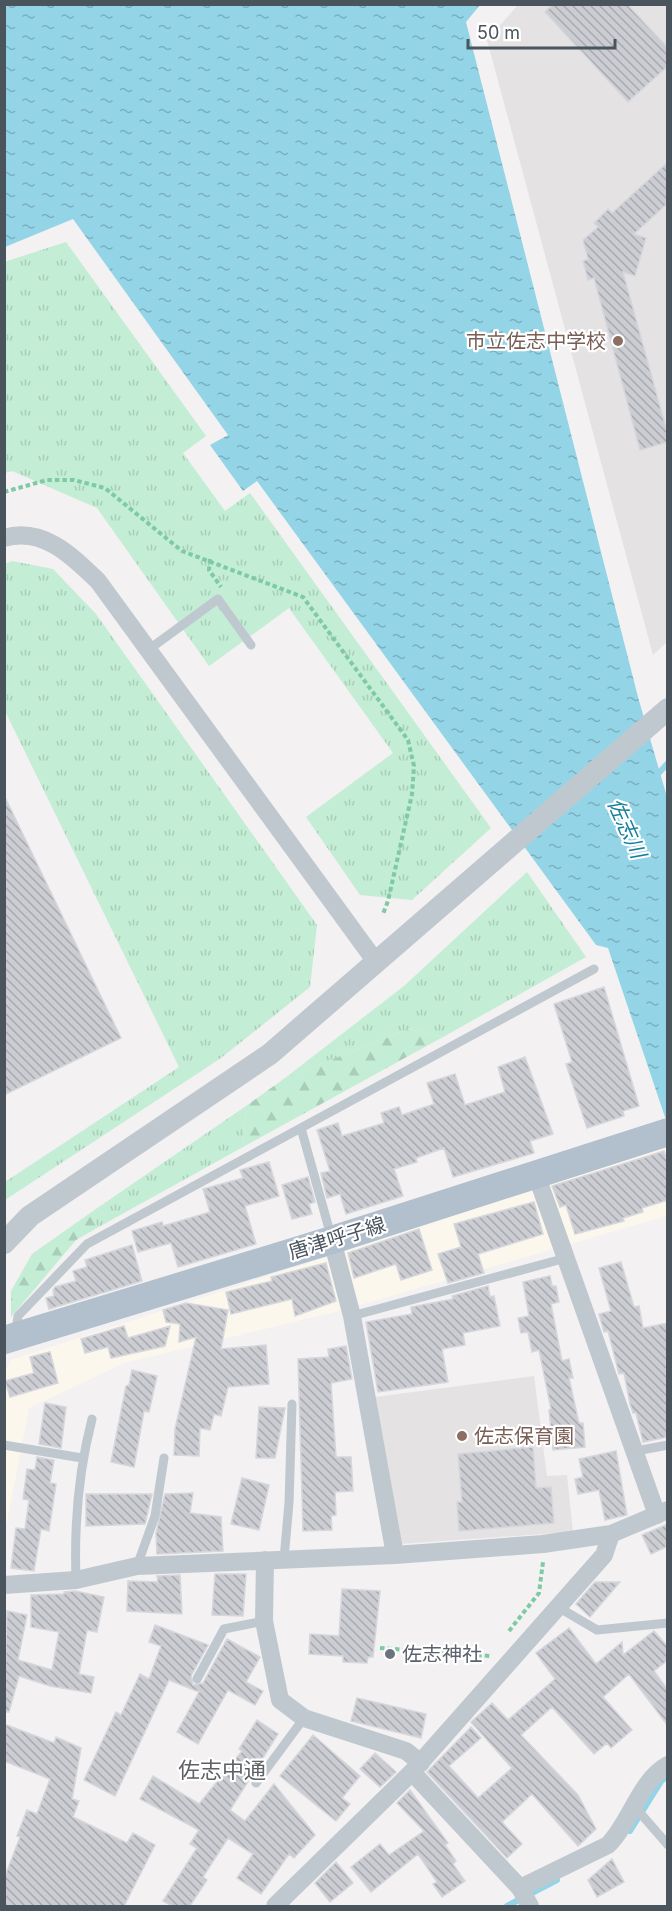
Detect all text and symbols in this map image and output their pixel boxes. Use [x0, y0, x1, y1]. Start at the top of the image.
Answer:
scale bar [468, 12, 615, 50]
text: 50 m [477, 22, 520, 43]
place label: 市立佐志中学校 [466, 329, 606, 353]
marker: 市立佐志中学校 [611, 334, 625, 348]
water label: 佐志川 [603, 794, 652, 864]
street label: 唐津呼子線 [286, 1212, 388, 1264]
place label: 佐志保育園 [474, 1424, 574, 1448]
marker: 佐志保育園 [455, 1429, 469, 1443]
place label: 佐志神社 [402, 1642, 482, 1666]
marker: 佐志神社 [383, 1647, 397, 1661]
district label: 佐志中通 [178, 1757, 266, 1783]

